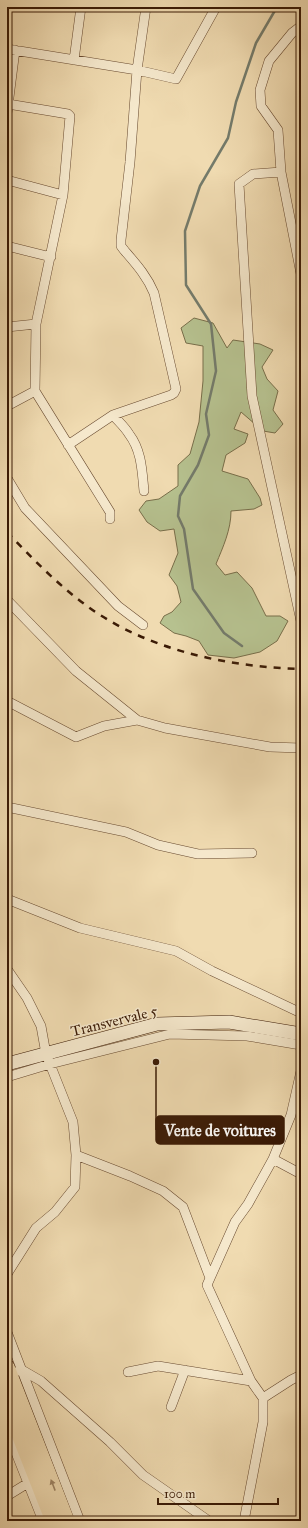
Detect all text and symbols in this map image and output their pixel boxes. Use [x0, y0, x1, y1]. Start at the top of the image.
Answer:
street label: Transvervale 5 [69, 1002, 159, 1040]
callout: Vente de voitures [156, 1116, 284, 1144]
text: Vente de voitures [163, 1121, 276, 1140]
one-way arrow [49, 1478, 55, 1490]
scale bar [158, 1480, 278, 1506]
text: 100 m [164, 1487, 195, 1501]

